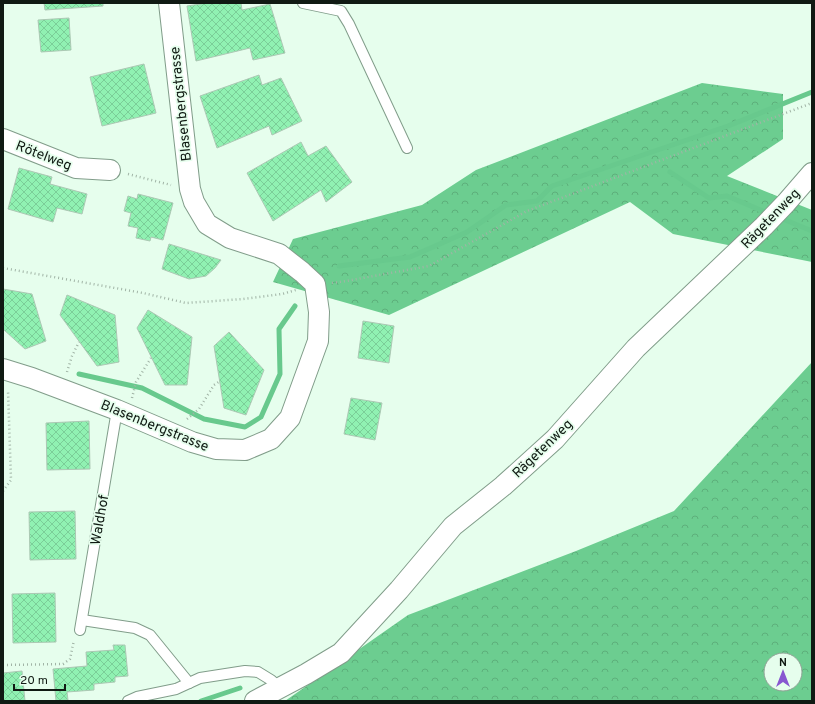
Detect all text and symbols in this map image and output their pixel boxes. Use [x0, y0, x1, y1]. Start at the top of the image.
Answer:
street label: Blasenbergstrasse [167, 46, 196, 162]
street label: Rötelweg [13, 138, 74, 175]
street label: Rägetenweg [738, 185, 804, 253]
street label: Blasenbergstrasse [98, 397, 211, 456]
street label: Rägetenweg [509, 416, 577, 482]
street label: Waldhof [88, 493, 113, 547]
north arrow [763, 652, 803, 692]
text: N [779, 656, 787, 670]
scale bar [14, 666, 65, 692]
text: 20 m [20, 673, 48, 689]

